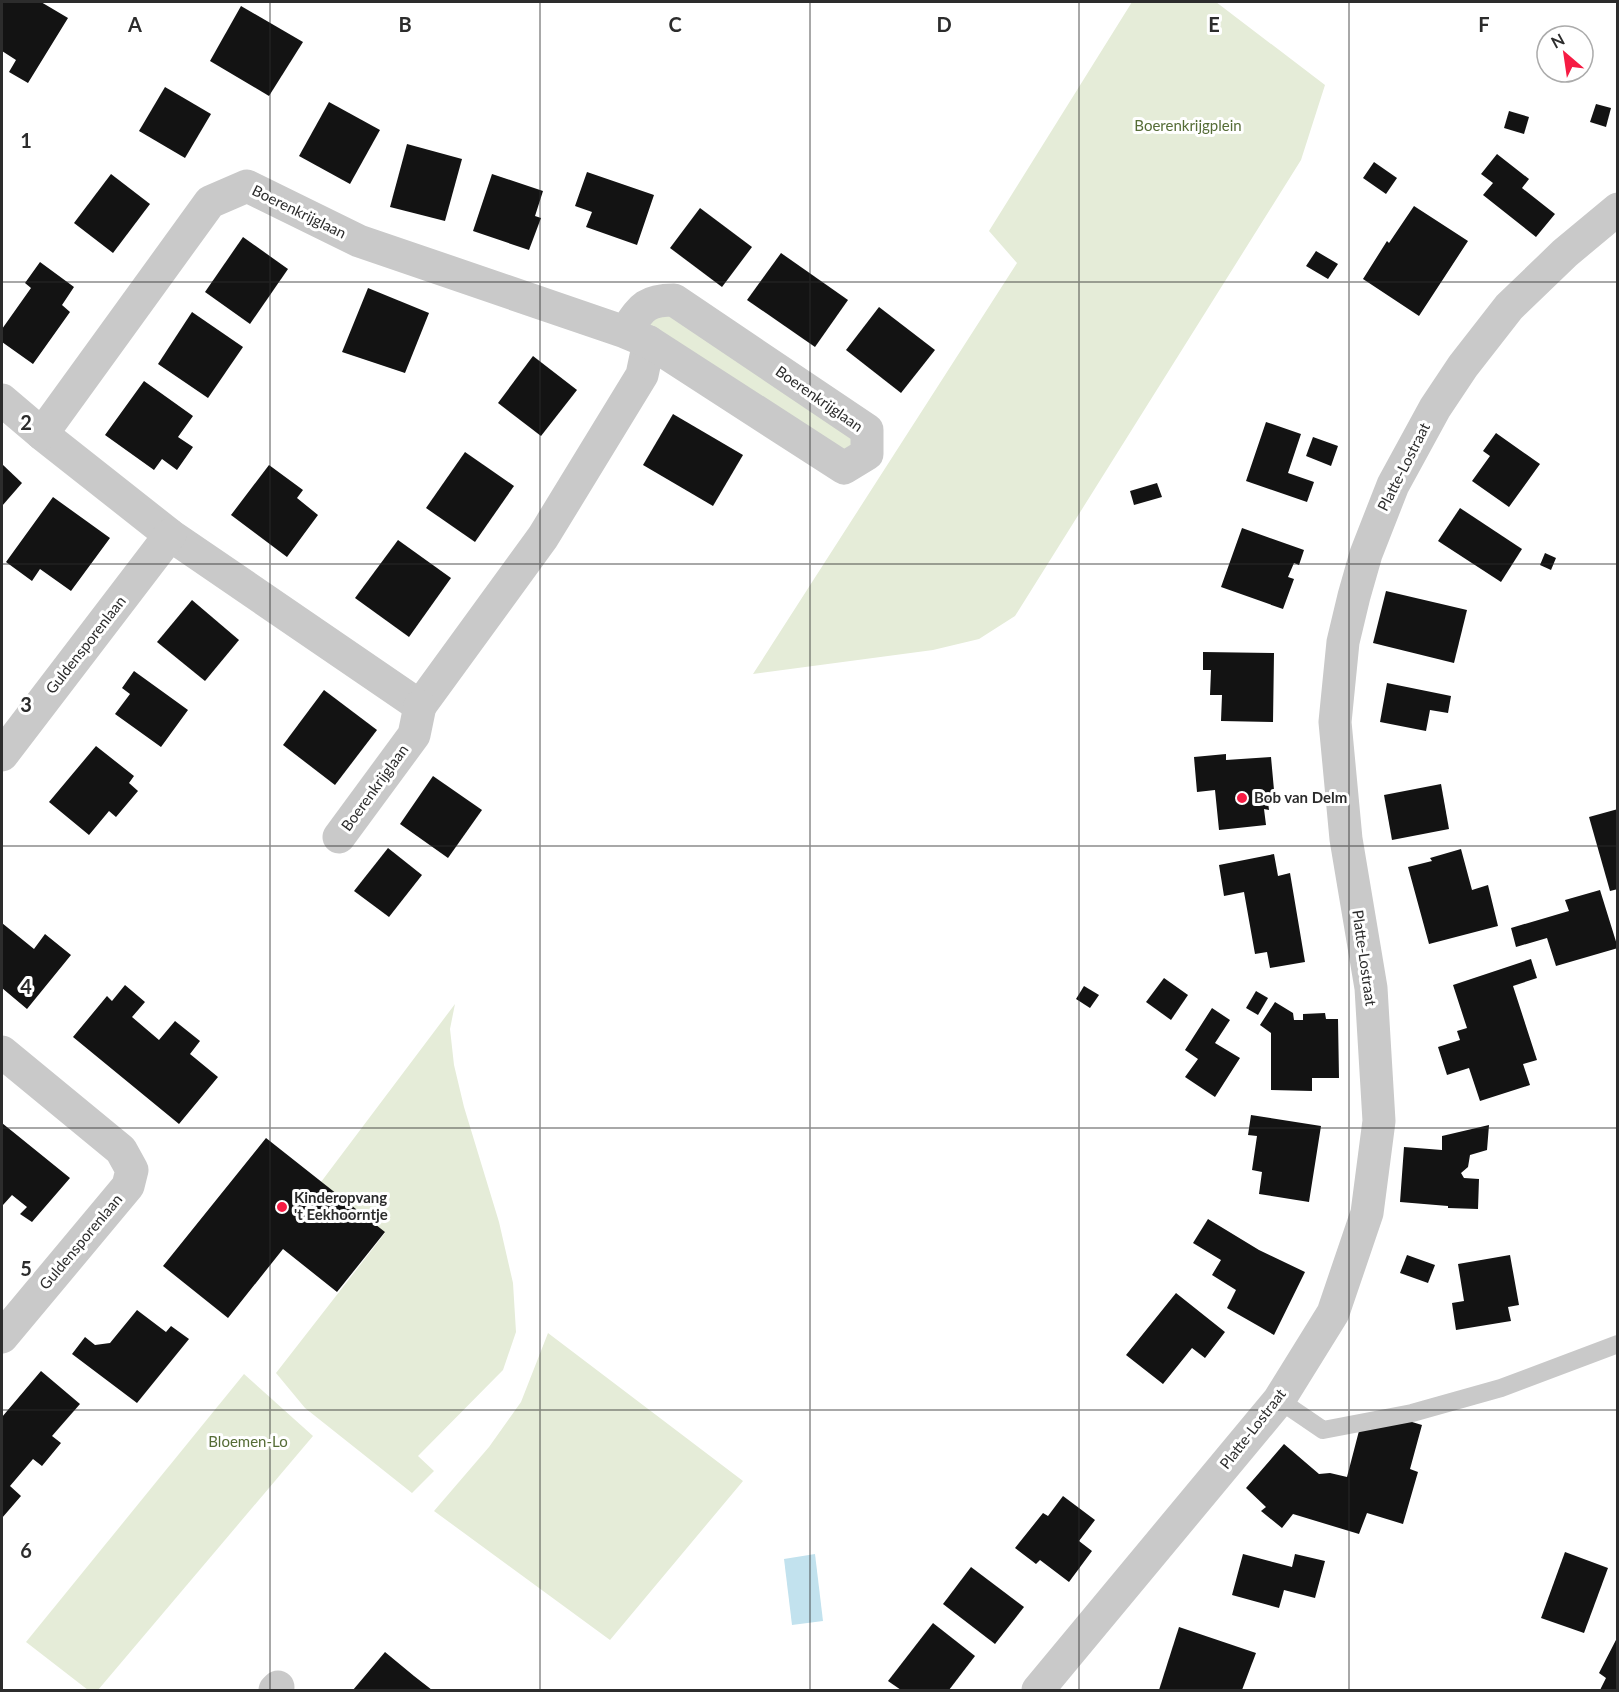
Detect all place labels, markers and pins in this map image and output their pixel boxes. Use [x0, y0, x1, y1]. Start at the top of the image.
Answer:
place label: Bob van Delm [1254, 788, 1347, 806]
marker: Bob van Delm [1235, 791, 1249, 805]
place label: Kinderopvang 't Eekhoorntje [294, 1188, 388, 1223]
marker: Kinderopvang 't Eekhoorntje [275, 1200, 289, 1214]

